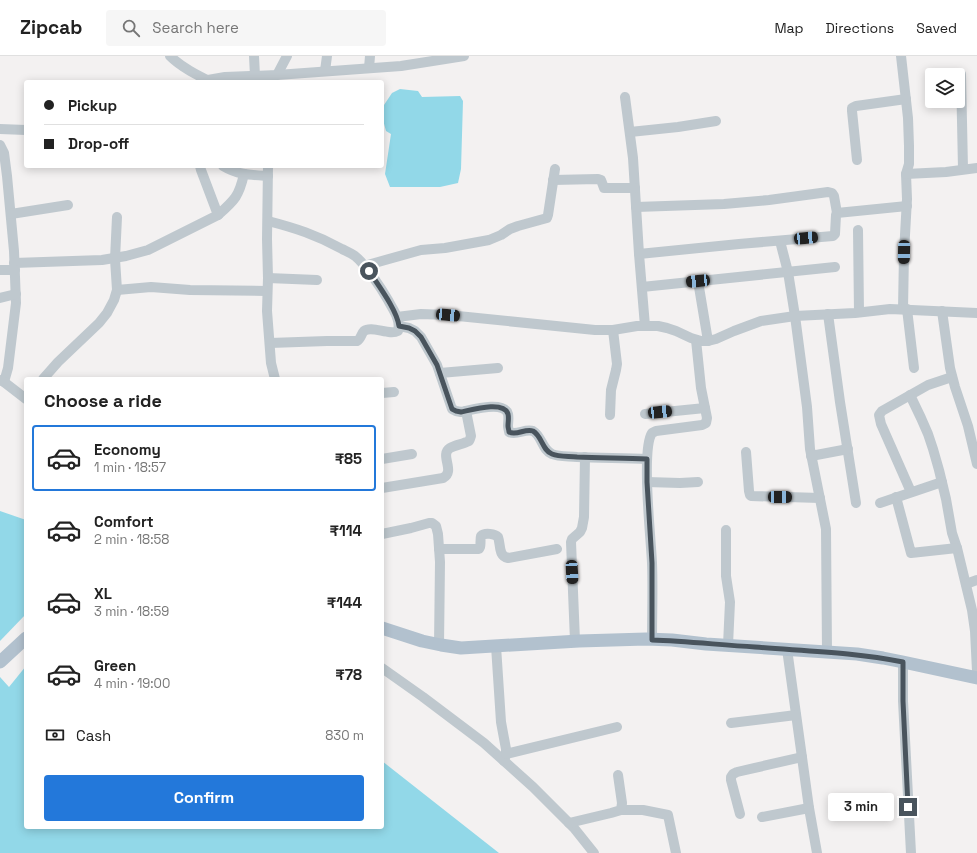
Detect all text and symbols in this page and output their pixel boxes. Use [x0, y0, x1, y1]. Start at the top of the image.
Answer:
search box [106, 10, 386, 46]
text: Zipcab [20, 15, 82, 40]
icon: search [120, 17, 142, 39]
text: Search here [152, 18, 239, 37]
text: Map [774, 19, 804, 37]
text: Directions [826, 19, 894, 37]
text: Saved [916, 19, 957, 37]
map controls [925, 68, 965, 108]
button: layers [925, 68, 965, 108]
text: Pickup [68, 96, 117, 115]
text: Drop-off [68, 134, 129, 153]
car [794, 231, 818, 245]
car [898, 240, 910, 264]
route start [360, 262, 378, 280]
car [685, 274, 711, 288]
car [436, 308, 460, 322]
text: Choose a ride [44, 389, 162, 412]
car [647, 405, 673, 419]
icon: car [46, 440, 82, 476]
text: Economy [94, 440, 161, 459]
text: ₹85 [335, 449, 362, 468]
text: 1 min · 18:57 [94, 459, 166, 476]
car [768, 491, 792, 503]
icon: car [46, 512, 82, 548]
text: Comfort [94, 512, 154, 531]
text: ₹114 [330, 521, 362, 540]
text: 2 min · 18:58 [94, 531, 169, 548]
car [565, 560, 579, 584]
icon: car [46, 584, 82, 620]
text: XL [94, 584, 112, 603]
text: ₹144 [327, 593, 362, 612]
text: 3 min · 18:59 [94, 603, 169, 620]
icon: car [46, 656, 82, 692]
text: Green [94, 656, 136, 675]
text: ₹78 [335, 665, 362, 684]
text: 4 min · 19:00 [94, 675, 170, 692]
icon: cash [44, 724, 66, 746]
text: Cash [76, 726, 111, 745]
text: 830 m [325, 727, 364, 744]
button: Confirm [44, 775, 364, 821]
callout: 3 min [828, 793, 894, 821]
text: 3 min [844, 798, 878, 815]
route end [899, 798, 917, 816]

